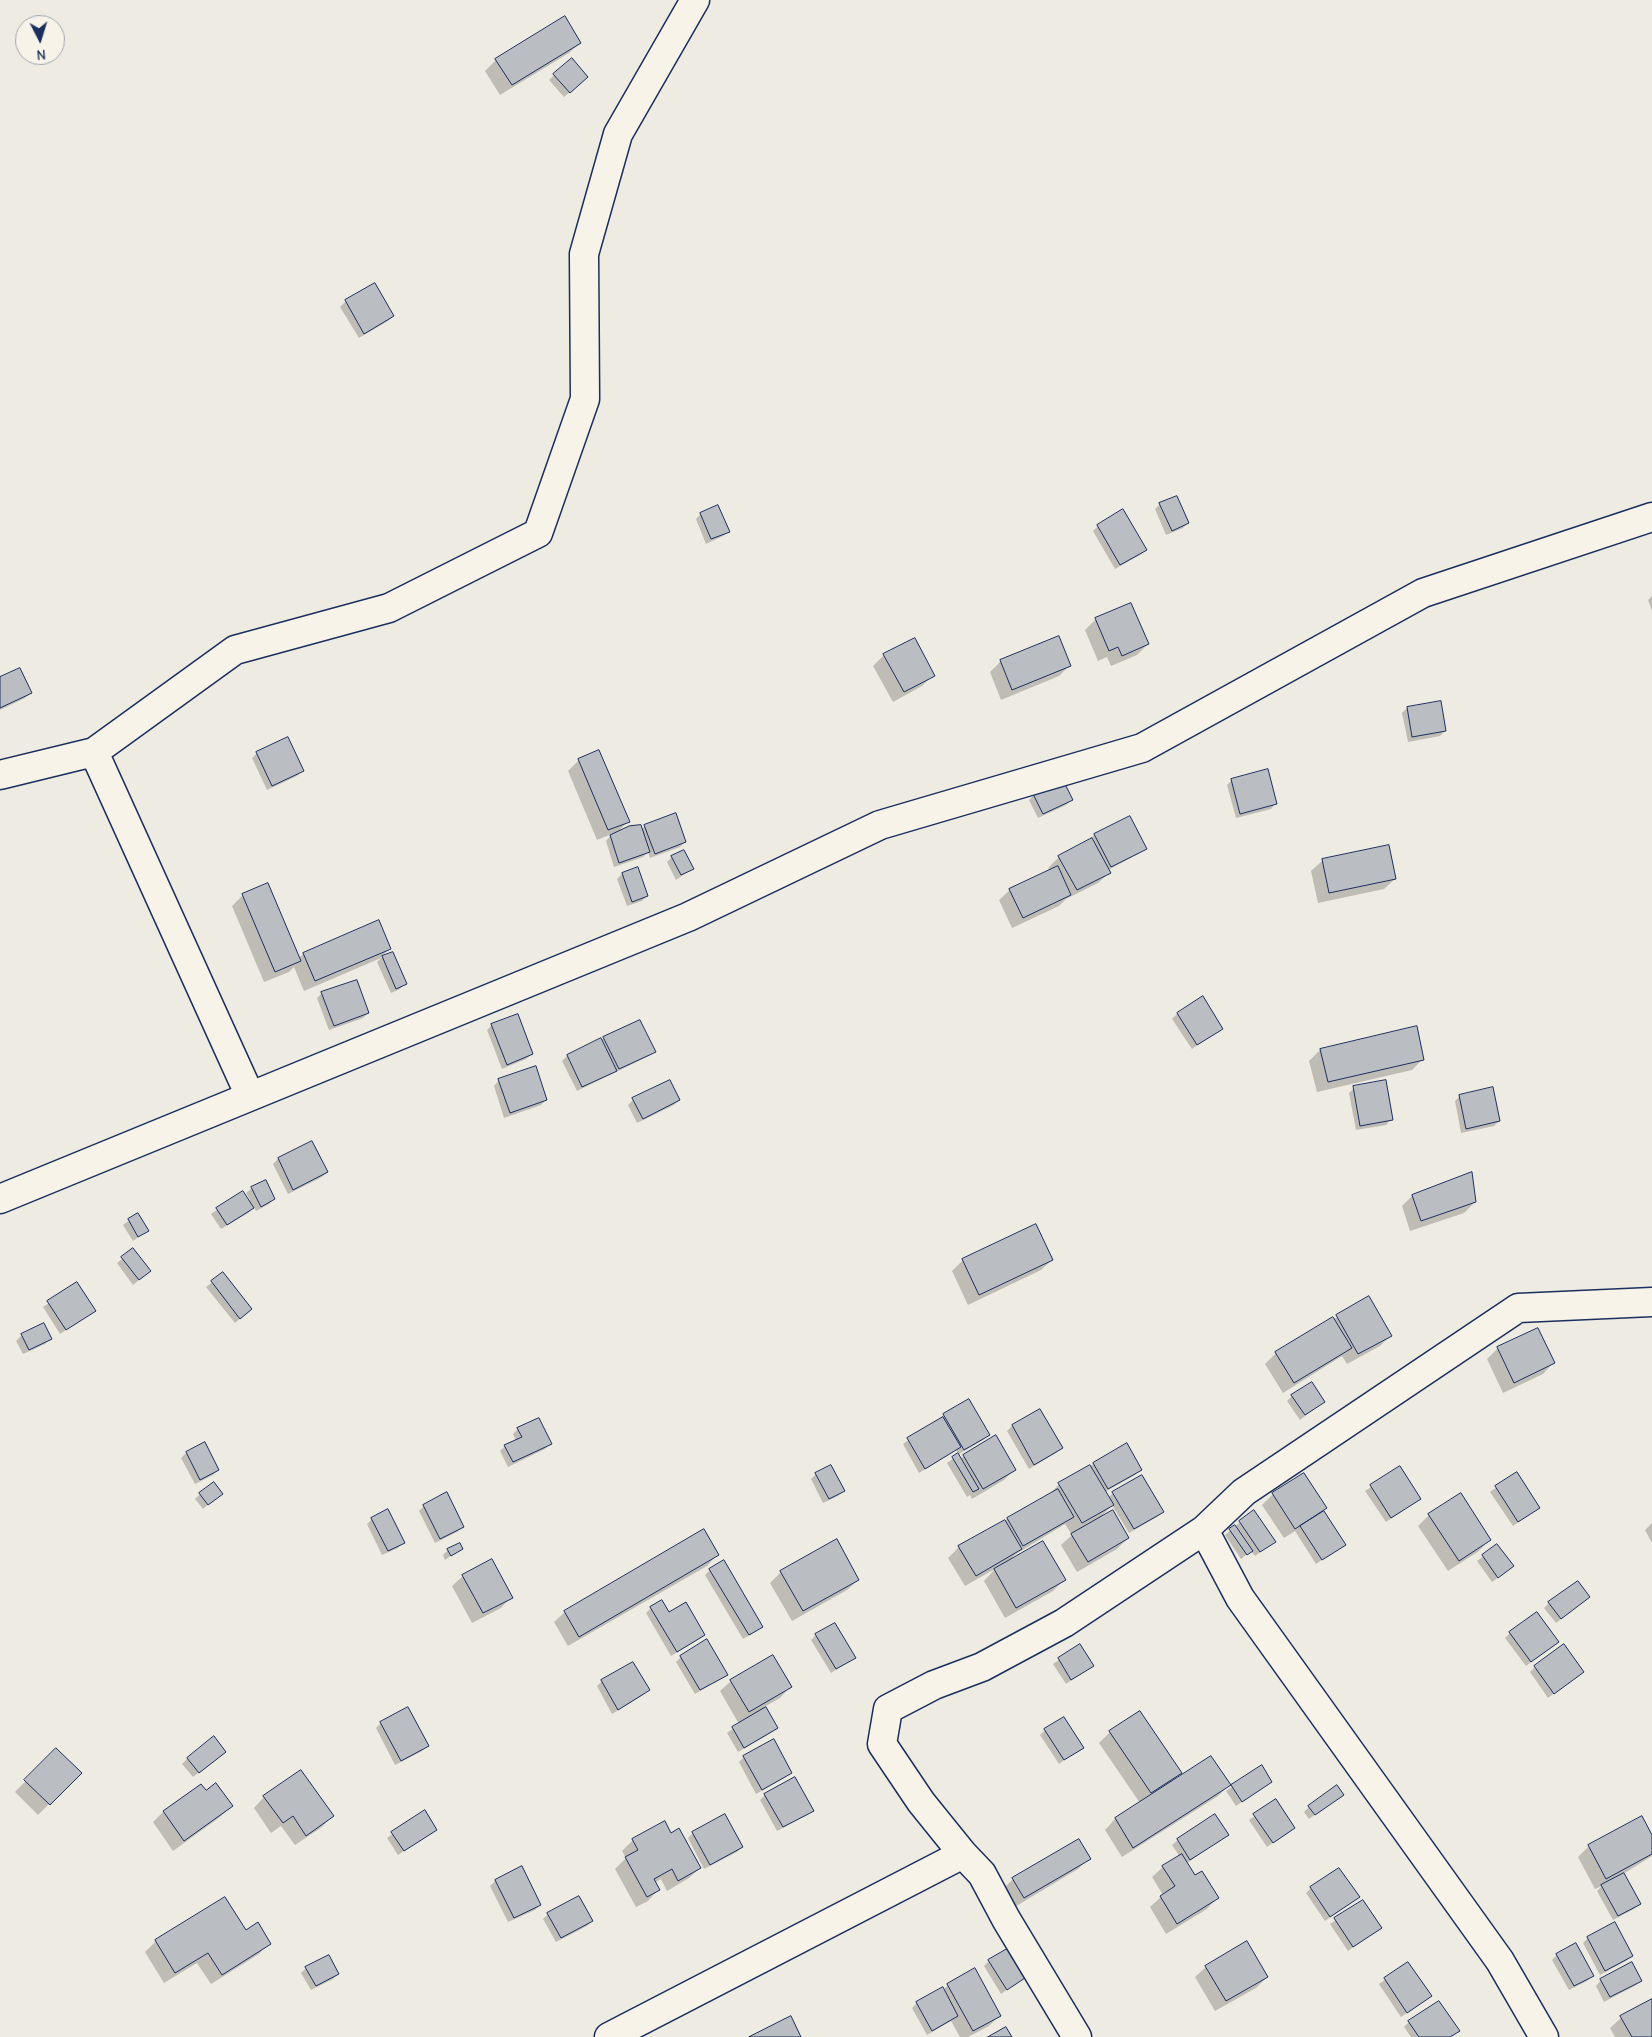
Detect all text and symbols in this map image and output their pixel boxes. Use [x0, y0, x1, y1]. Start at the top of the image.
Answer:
north arrow [15, 15, 65, 65]
text: N [36, 46, 47, 63]

